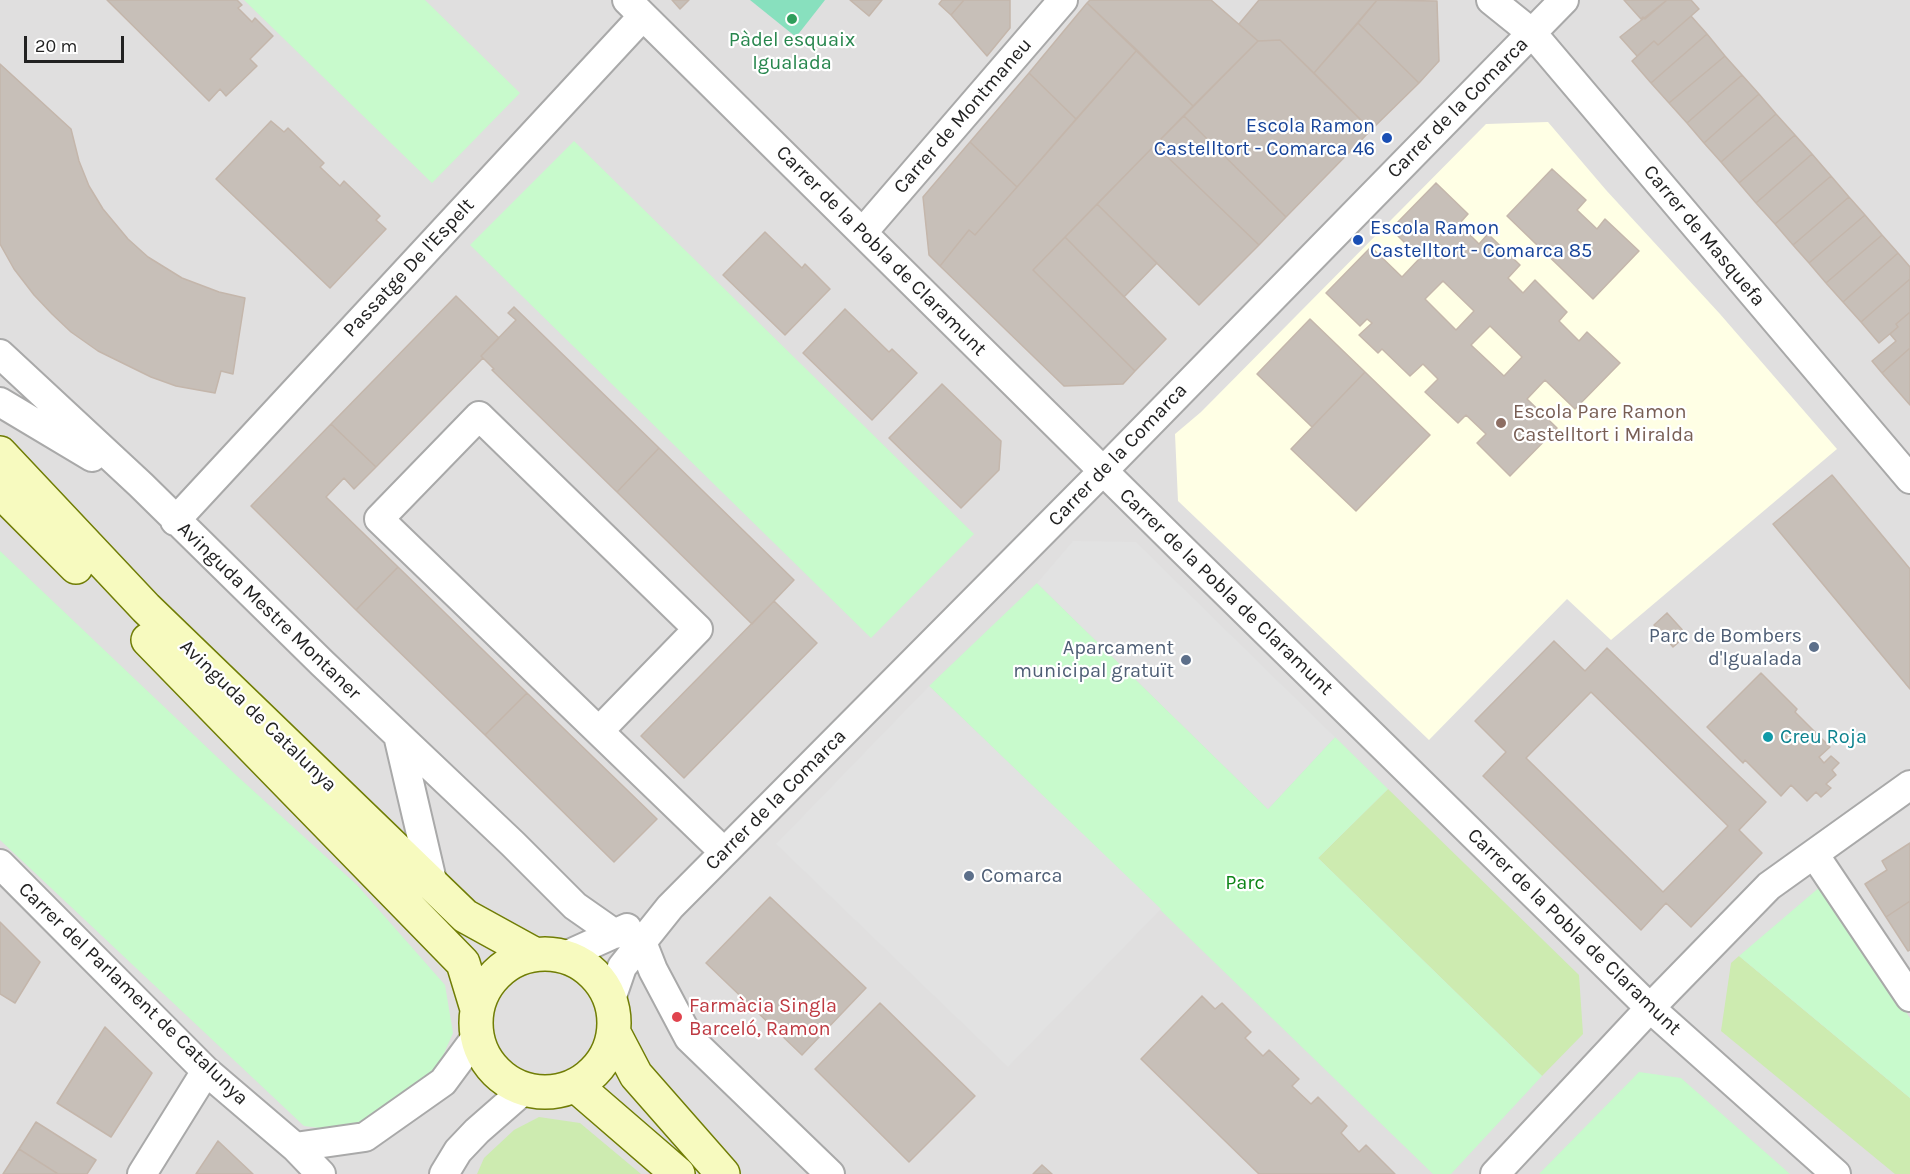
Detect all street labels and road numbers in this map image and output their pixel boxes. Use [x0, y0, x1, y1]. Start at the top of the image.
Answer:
street label: Carrer de la Comarca [1382, 32, 1534, 184]
street label: Carrer de Montmaneu [889, 33, 1037, 199]
street label: Carrer de la Pobla de Claramunt [771, 141, 991, 361]
street label: Carrer de Masquefa [1638, 160, 1770, 312]
street label: Passatge De l'Espelt [338, 194, 480, 342]
street label: Carrer de la Comarca [1043, 378, 1193, 532]
street label: Carrer de la Pobla de Claramunt [1114, 483, 1338, 701]
street label: Avinguda Mestre Montaner [172, 517, 366, 705]
street label: Avinguda de Catalunya [175, 635, 341, 797]
street label: Carrer de la Comarca [700, 724, 852, 876]
street label: Carrer de la Pobla de Claramunt [1462, 823, 1686, 1041]
street label: Carrer del Parlament de Catalunya [13, 878, 253, 1110]

